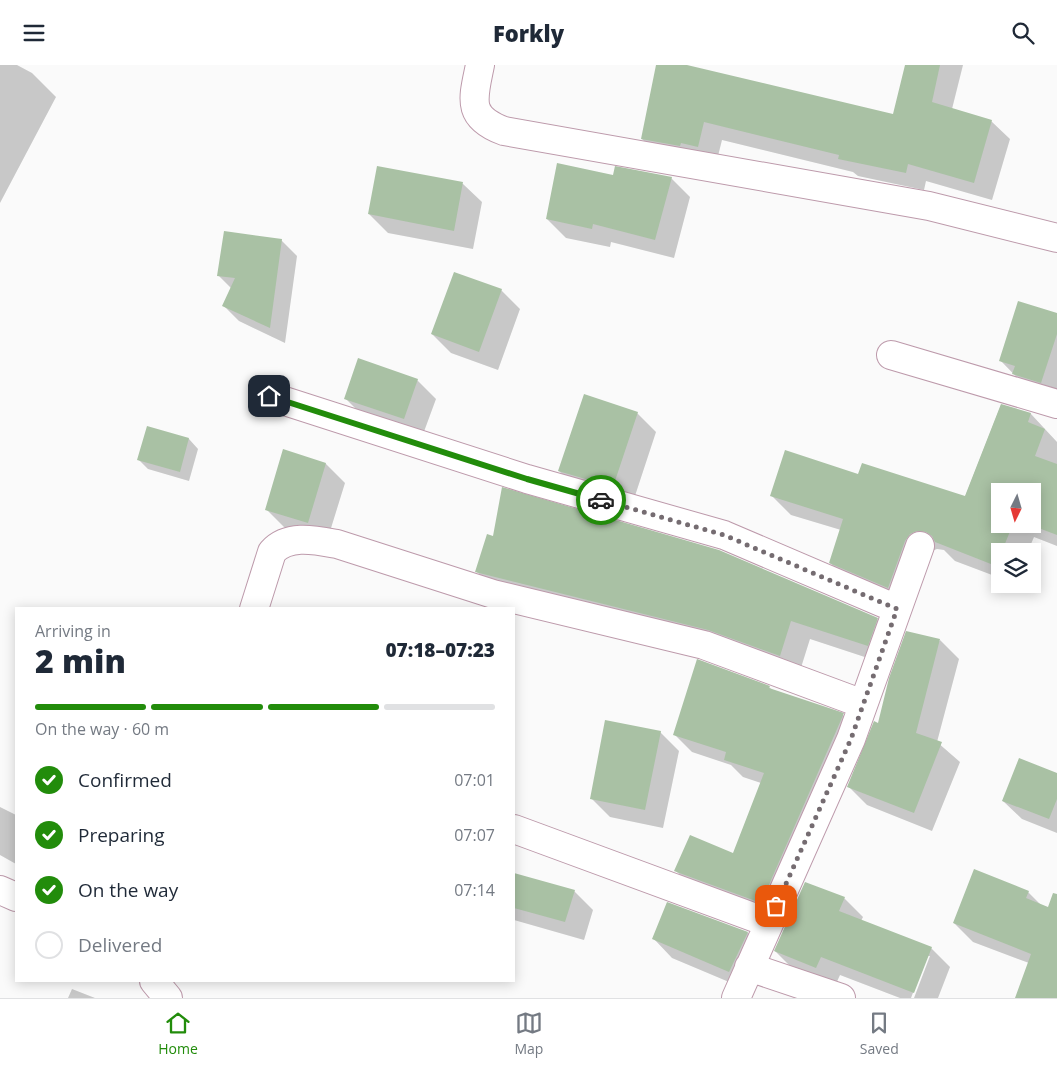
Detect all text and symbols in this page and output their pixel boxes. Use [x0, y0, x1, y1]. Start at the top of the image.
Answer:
text: Forkly [493, 18, 564, 48]
icon: menu [20, 19, 48, 47]
icon: search [1009, 19, 1037, 47]
pin [248, 375, 290, 417]
icon: home [255, 382, 283, 410]
courier [576, 475, 626, 525]
north arrow [991, 483, 1041, 533]
map controls [991, 483, 1041, 593]
icon: car [587, 486, 615, 514]
button: layers [991, 543, 1041, 593]
text: Arriving in [35, 620, 111, 642]
text: 07:18–07:23 [385, 637, 495, 663]
text: 2 min [35, 639, 126, 682]
text: On the way · 60 m [35, 718, 169, 740]
icon: check [35, 766, 63, 794]
text: Confirmed [78, 767, 172, 793]
text: 07:01 [454, 769, 495, 791]
icon: check [35, 821, 63, 849]
text: Preparing [78, 822, 165, 848]
text: 07:07 [454, 824, 495, 846]
icon: check [35, 876, 63, 904]
text: On the way [78, 877, 178, 903]
text: 07:14 [454, 879, 495, 901]
pin [755, 885, 797, 927]
icon: bag [762, 892, 790, 920]
text: Delivered [78, 932, 162, 958]
tab: Home [158, 1009, 198, 1058]
tab: Map [514, 1009, 543, 1058]
tab: Saved [860, 1009, 899, 1058]

